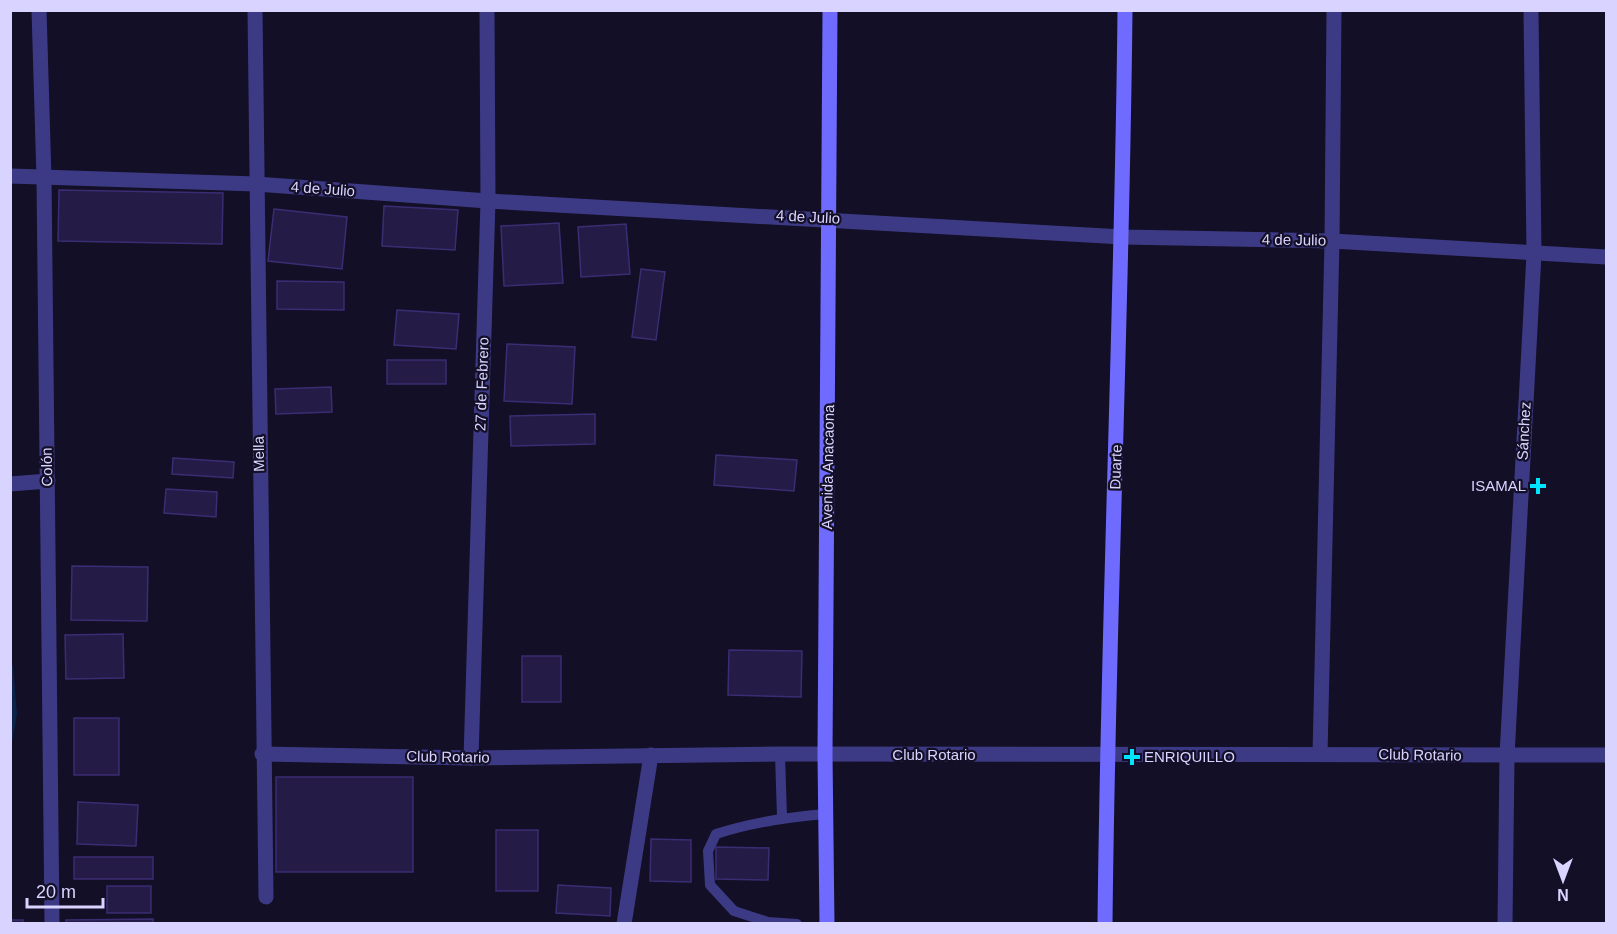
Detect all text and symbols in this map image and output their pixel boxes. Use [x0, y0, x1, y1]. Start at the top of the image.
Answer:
street label: 4 de Julio [290, 178, 356, 199]
street label: 4 de Julio [776, 206, 841, 227]
street label: 4 de Julio [1262, 230, 1326, 249]
street label: 27 de Febrero [471, 337, 492, 431]
street label: Sánchez [1513, 401, 1534, 461]
street label: Avenida Anacaona [818, 404, 837, 530]
street label: Mella [250, 435, 267, 472]
street label: Duarte [1106, 444, 1125, 490]
street label: Colón [38, 447, 55, 487]
place label: ISAMAL [1471, 477, 1526, 494]
marker: ISAMAL [1531, 479, 1545, 493]
street label: Club Rotario [1378, 745, 1462, 764]
street label: Club Rotario [892, 746, 976, 763]
street label: Club Rotario [406, 747, 490, 766]
place label: ENRIQUILLO [1144, 748, 1235, 765]
marker: ENRIQUILLO [1125, 750, 1139, 764]
north arrow [1533, 850, 1593, 910]
scale bar [27, 871, 104, 909]
text: 20 m [36, 882, 76, 902]
text: N [1557, 886, 1569, 903]

